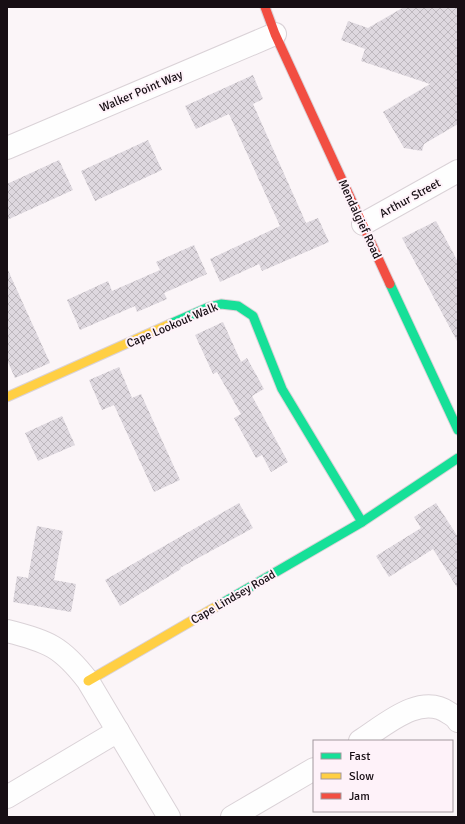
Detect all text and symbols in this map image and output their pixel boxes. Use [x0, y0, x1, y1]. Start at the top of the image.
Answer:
street label: Walker Point Way [97, 67, 185, 116]
street label: Arthur Street [377, 175, 443, 221]
street label: Mendalgief Road [335, 177, 385, 261]
street label: Cape Lookout Walk [124, 300, 220, 351]
street label: Cape Lindsey Road [188, 567, 278, 628]
legend [313, 740, 453, 812]
text: Fast [349, 749, 370, 764]
text: Slow [349, 769, 374, 784]
text: Jam [349, 789, 370, 804]

